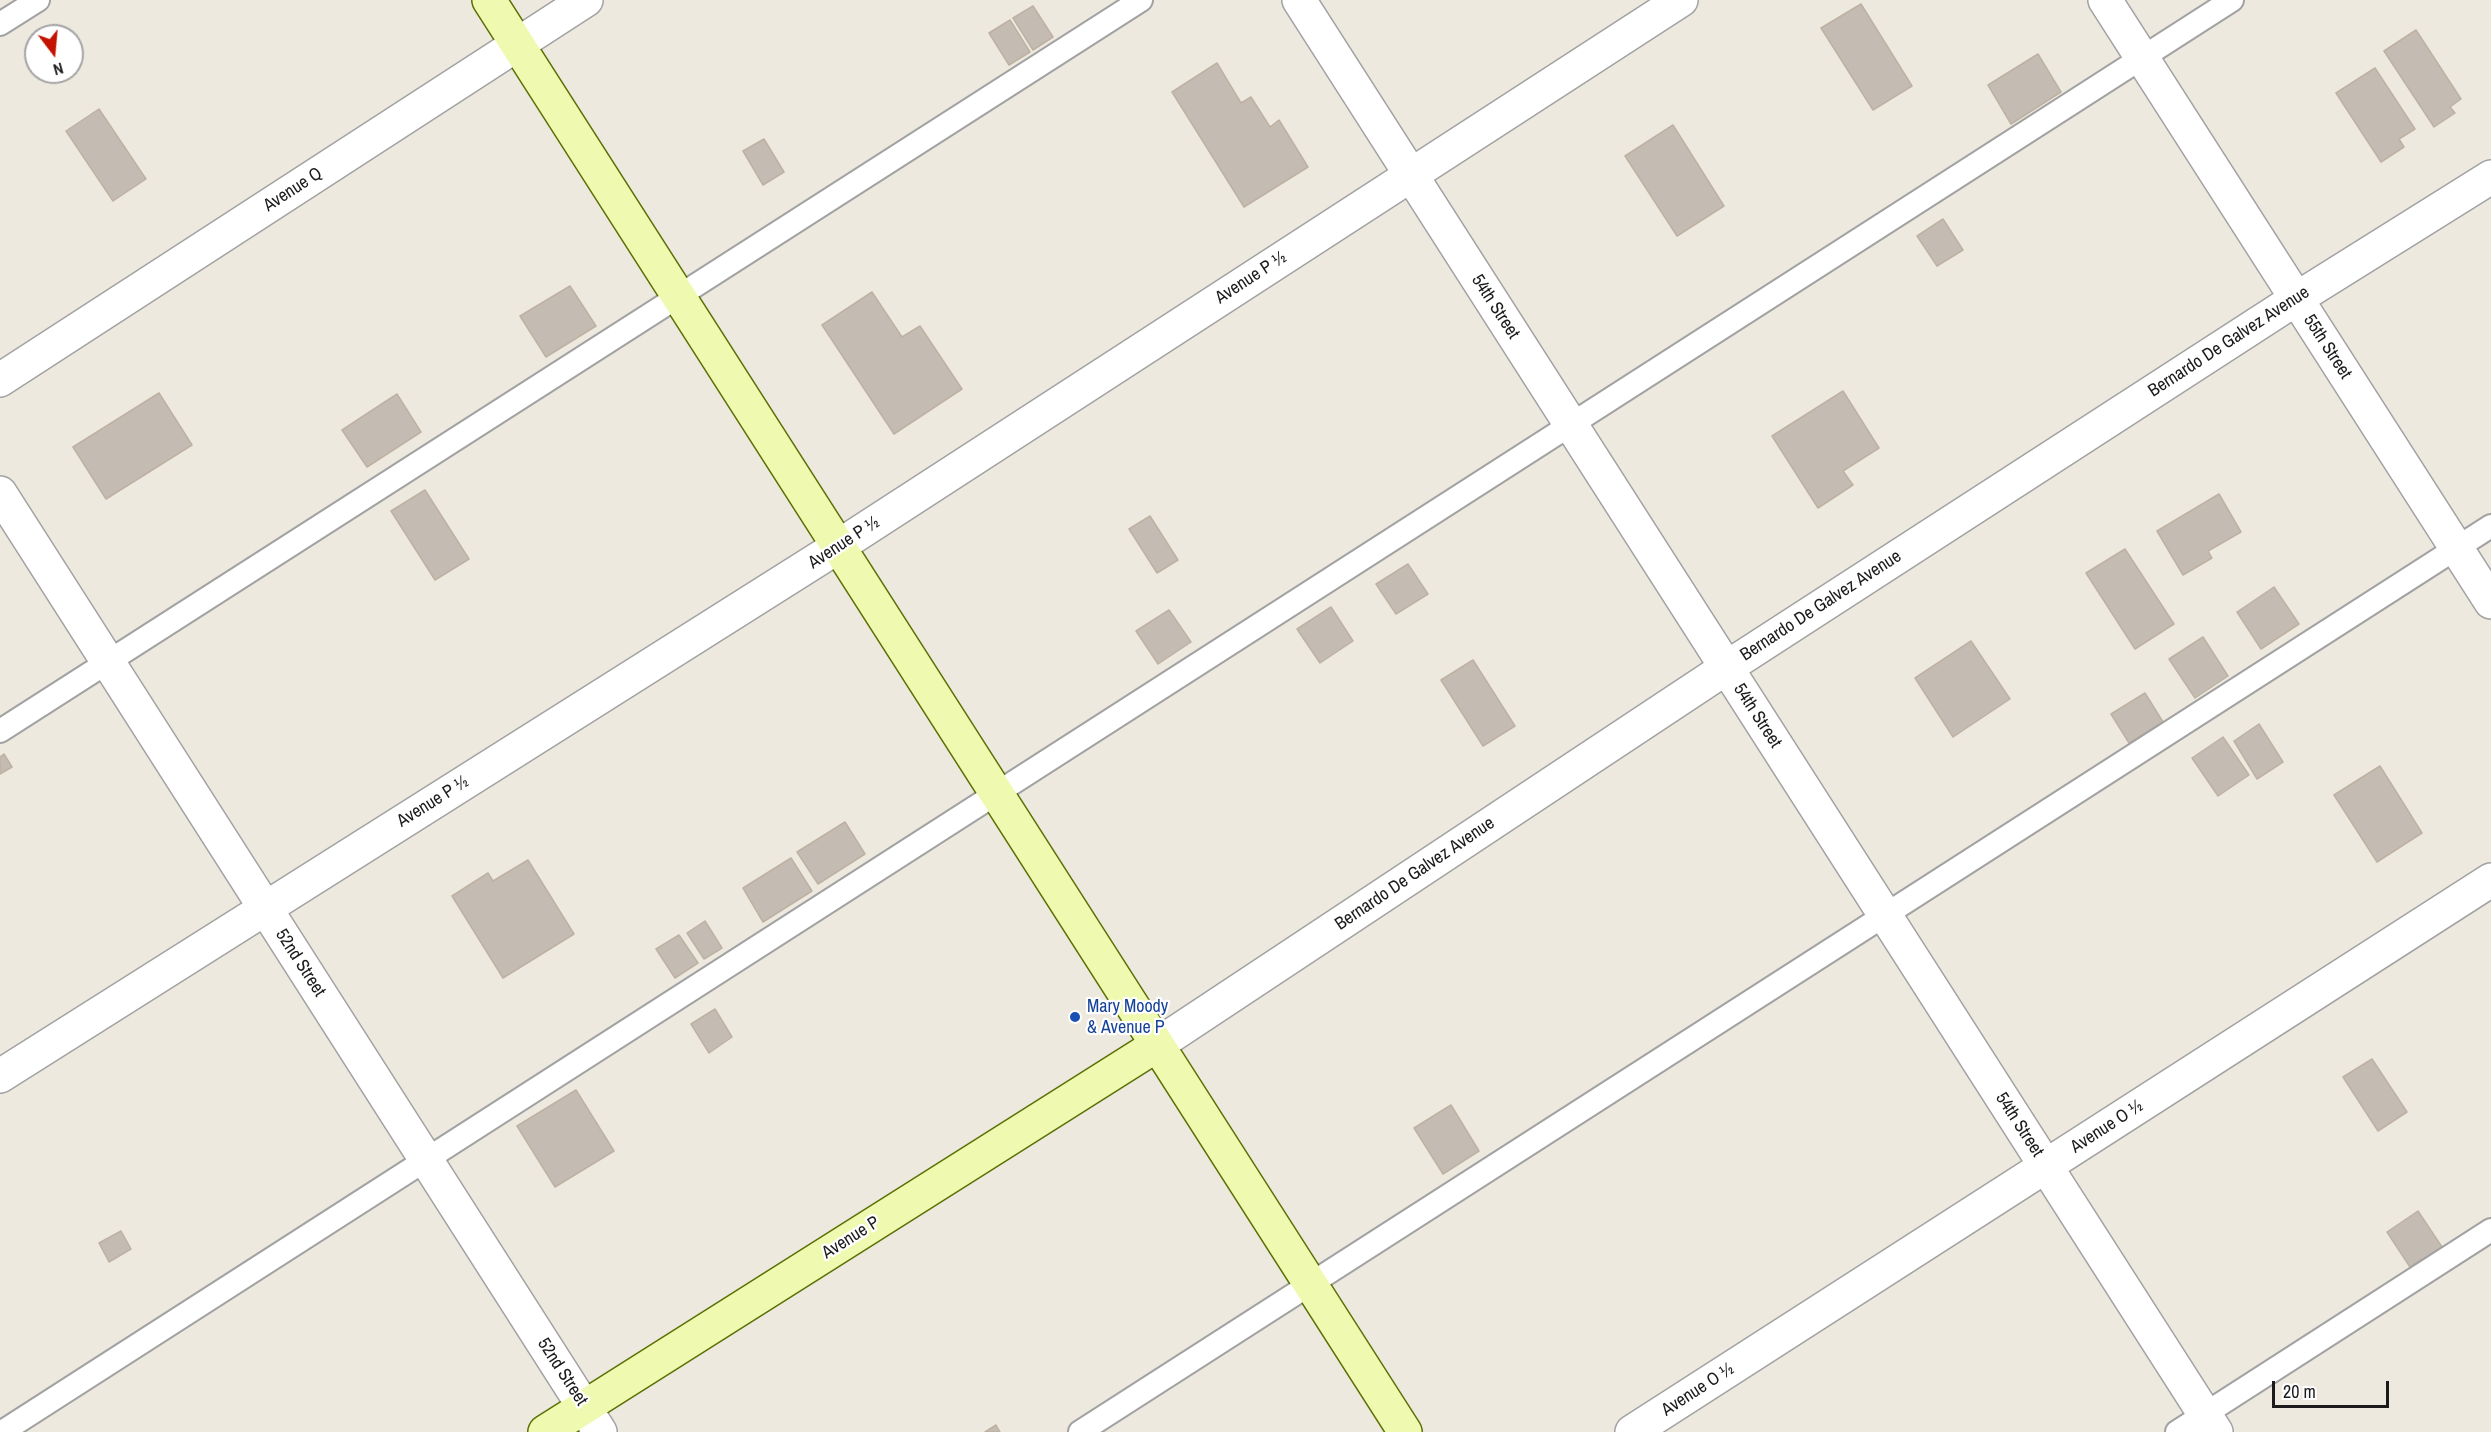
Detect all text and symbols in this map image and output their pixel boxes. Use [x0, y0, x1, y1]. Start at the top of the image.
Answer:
north arrow [24, 24, 84, 84]
text: N [51, 57, 66, 81]
street label: Avenue Q [260, 163, 326, 217]
street label: Avenue P ½ [1212, 247, 1290, 309]
street label: 54th Street [1466, 271, 1524, 343]
street label: Bernardo De Galvez Avenue [2144, 282, 2314, 402]
street label: 55th Street [2298, 311, 2356, 383]
street label: Avenue P ½ [805, 512, 883, 574]
street label: Bernardo De Galvez Avenue [1736, 546, 1906, 666]
street label: 54th Street [1728, 680, 1786, 752]
street label: Avenue P ½ [393, 772, 473, 832]
street label: Bernardo De Galvez Avenue [1331, 813, 1499, 935]
street label: 52nd Street [270, 925, 330, 1001]
place label: Mary Moody & Avenue P [1087, 996, 1168, 1038]
marker: Mary Moody & Avenue P [1068, 1010, 1082, 1024]
street label: 54th Street [1990, 1089, 2048, 1161]
street label: Avenue O ½ [2067, 1096, 2147, 1158]
street label: Avenue P [818, 1212, 884, 1264]
street label: 52nd Street [532, 1334, 592, 1410]
street label: Avenue O ½ [1658, 1359, 1738, 1421]
scale bar [2275, 1369, 2392, 1407]
text: 20 m [2283, 1379, 2316, 1404]

